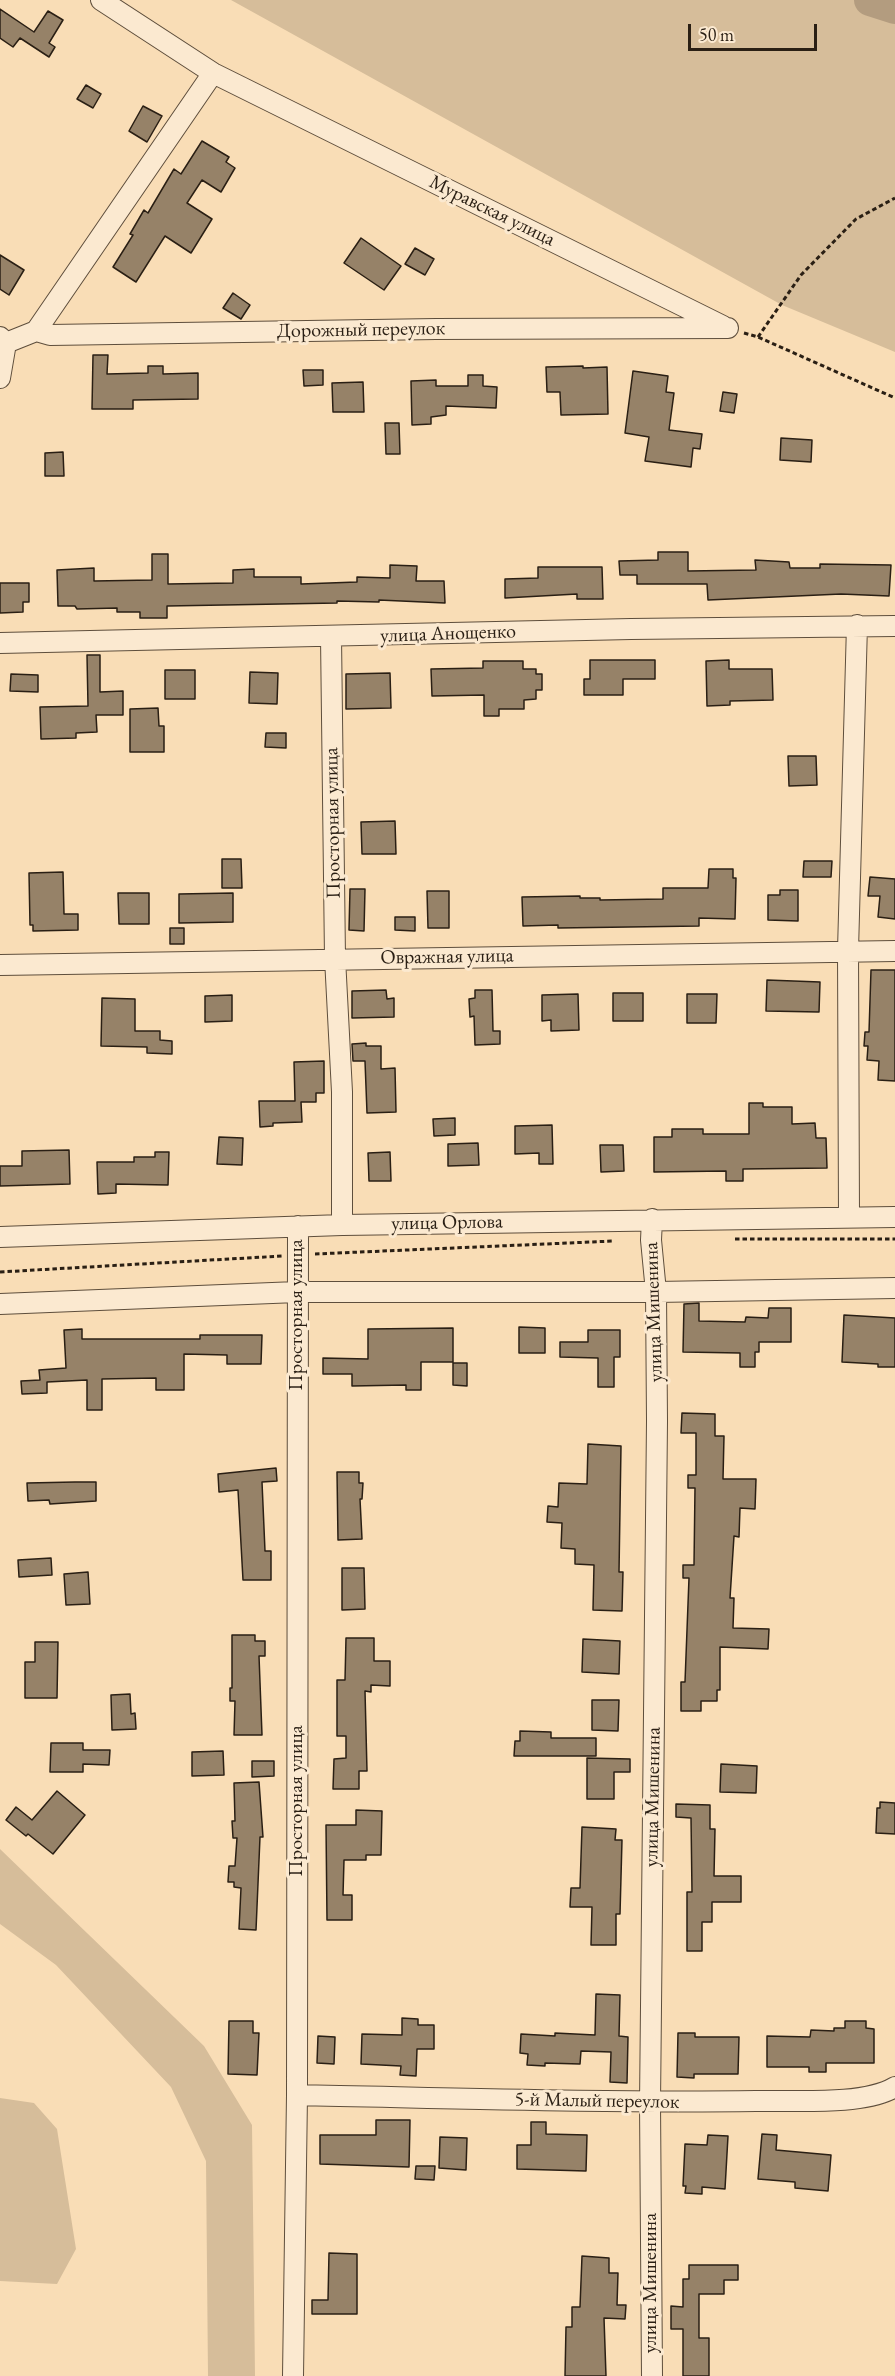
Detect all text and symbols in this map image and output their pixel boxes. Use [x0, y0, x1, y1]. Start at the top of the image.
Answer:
scale bar [691, 12, 820, 50]
text: 50 m [699, 23, 734, 46]
street label: Муравская улица [425, 170, 559, 252]
street label: Дорожный переулок [277, 317, 445, 343]
street label: улица Анощенко [380, 620, 516, 648]
street label: Просторная улица [320, 747, 346, 899]
street label: Овражная улица [380, 944, 514, 970]
street label: улица Орлова [391, 1210, 503, 1236]
street label: Просторная улица [285, 1239, 309, 1391]
street label: улица Мишенина [640, 1241, 668, 1383]
street label: Просторная улица [285, 1725, 309, 1877]
street label: улица Мишенина [640, 1727, 666, 1867]
street label: 5-й Малый переулок [514, 2088, 680, 2114]
street label: улица Мишенина [639, 2213, 663, 2353]

